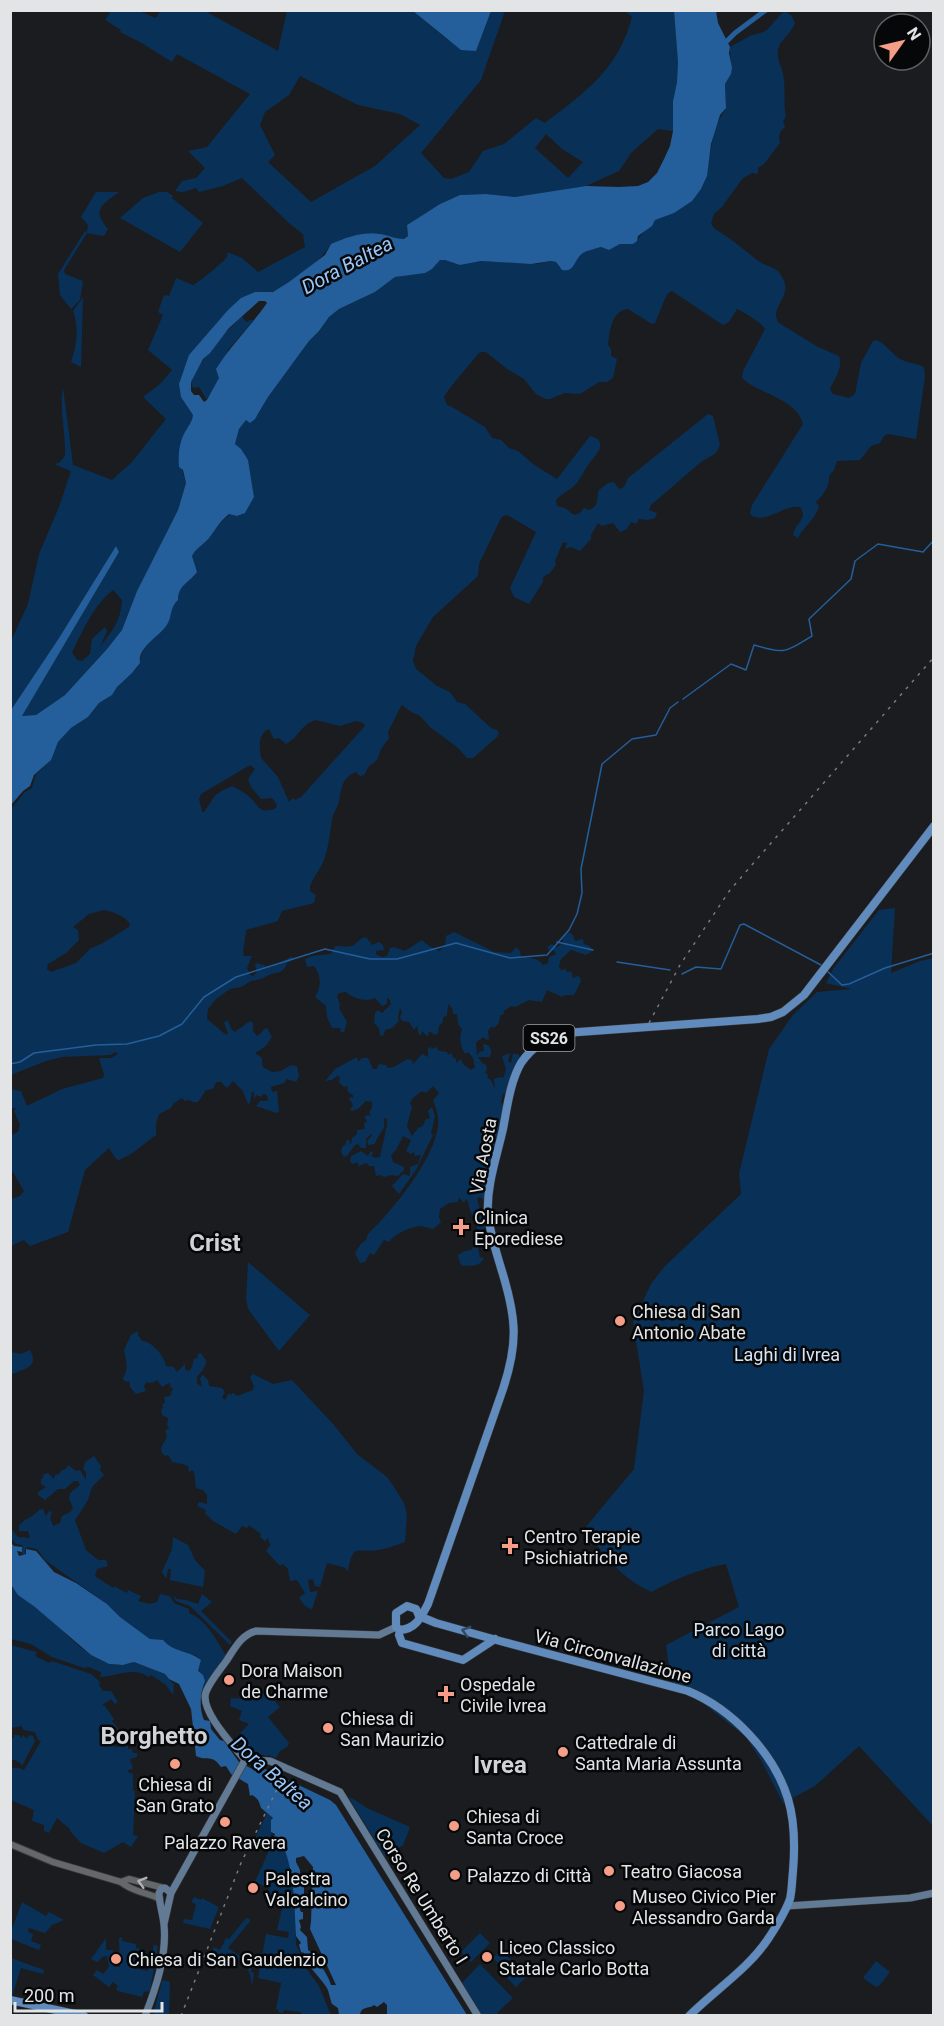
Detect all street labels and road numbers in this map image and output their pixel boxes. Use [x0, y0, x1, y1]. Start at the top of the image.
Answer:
road number: SS26 [524, 1025, 574, 1051]
street label: Via Aosta [465, 1116, 501, 1196]
street label: Via Circonvallazione [532, 1625, 694, 1687]
street label: Corso Re Umberto I [372, 1824, 472, 1968]

